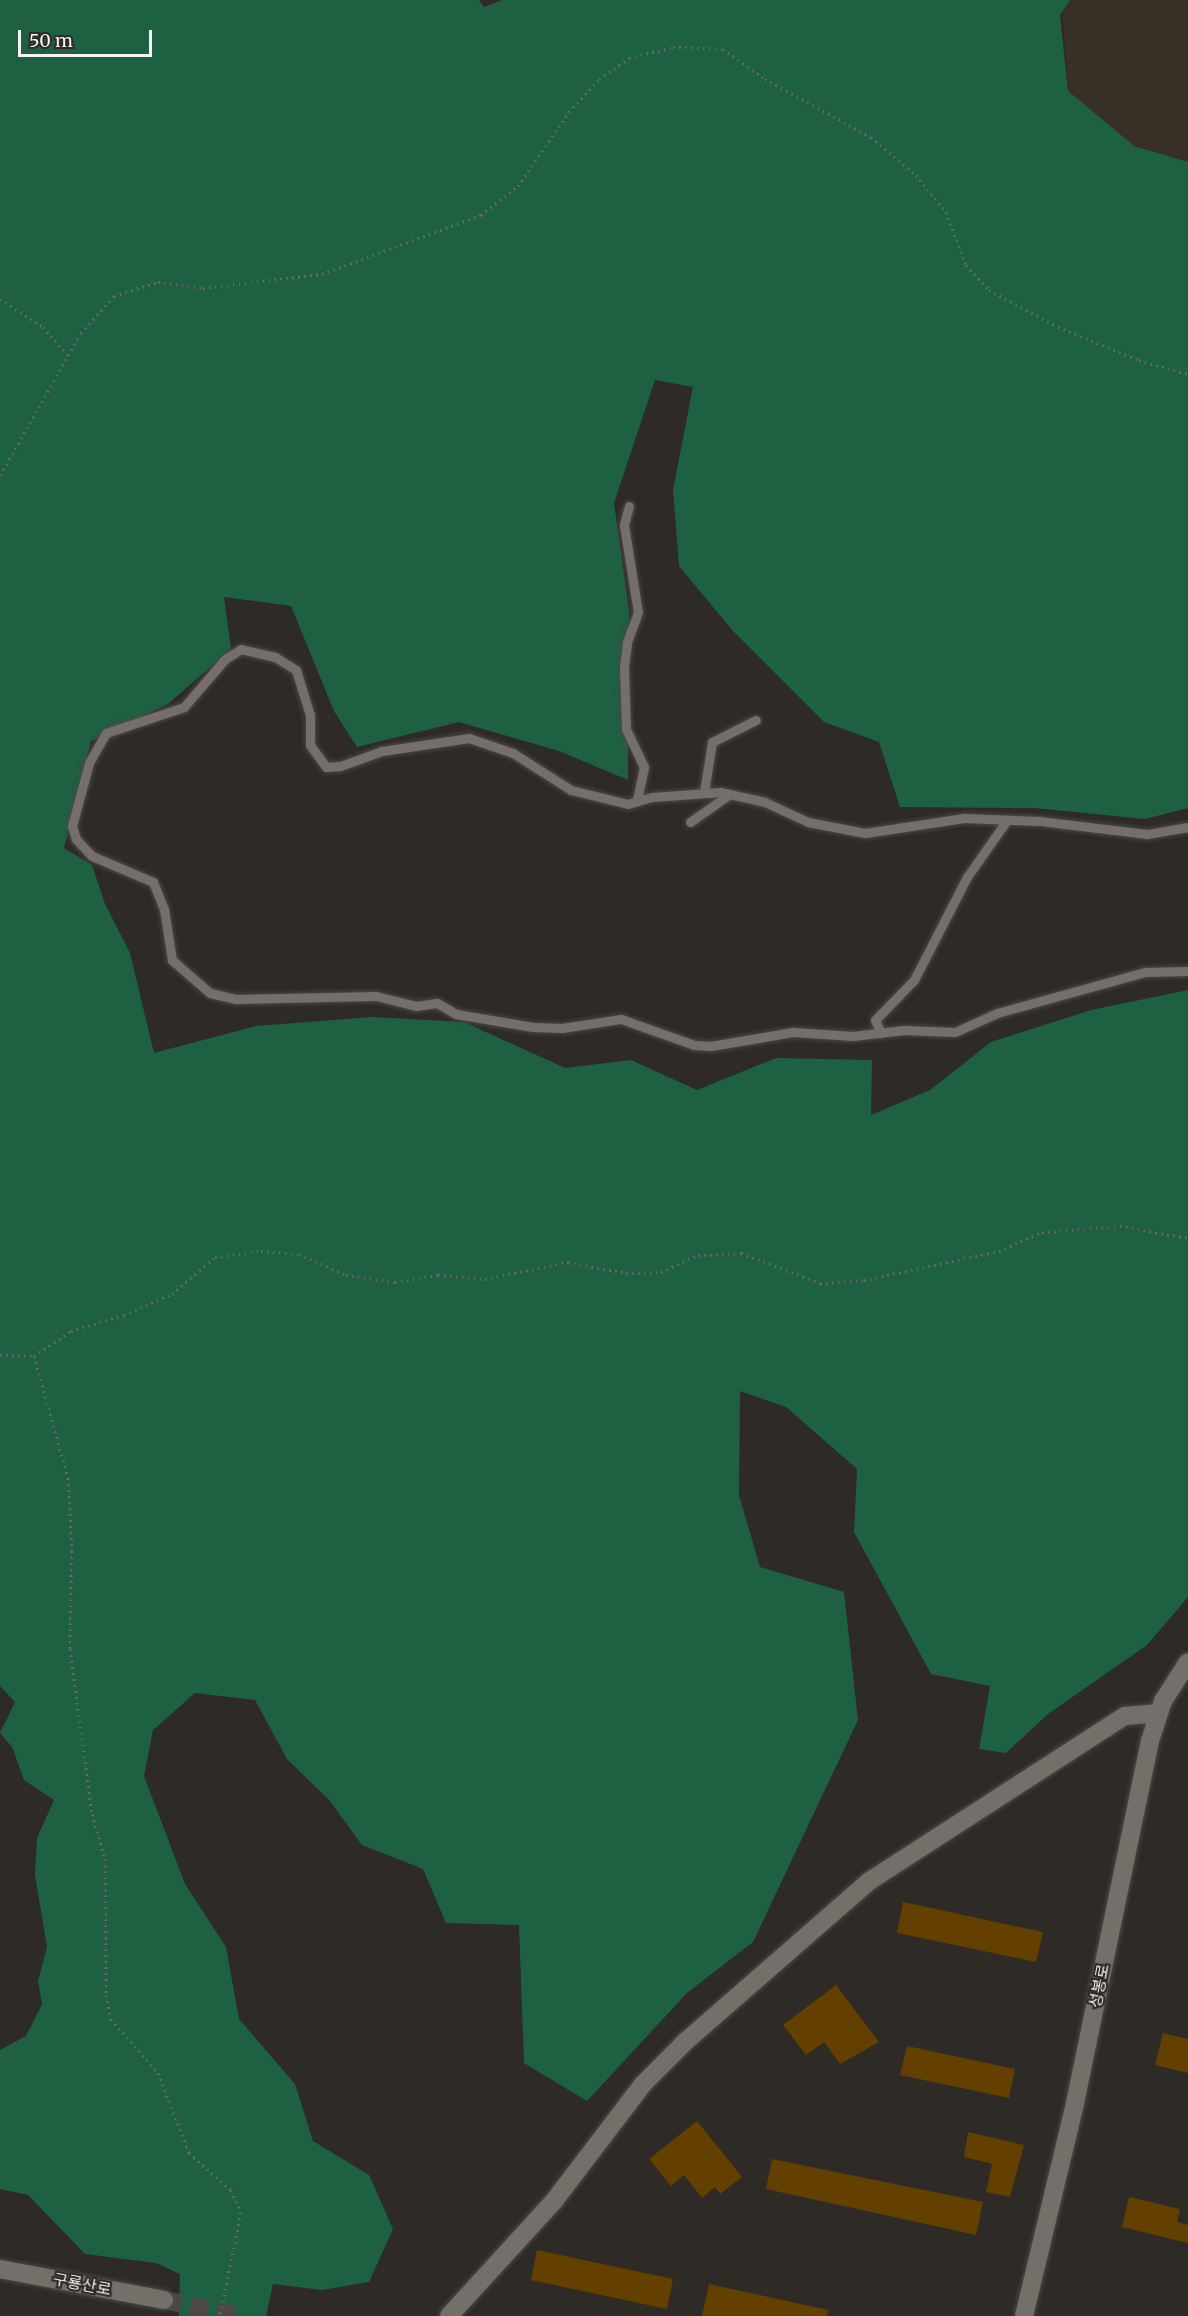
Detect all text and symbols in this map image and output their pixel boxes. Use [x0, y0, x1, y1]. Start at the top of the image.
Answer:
scale bar [21, 18, 154, 56]
text: 50 m [29, 29, 73, 52]
street label: 성봉로 [1085, 1962, 1113, 2010]
street label: 구룡산로 [51, 2269, 113, 2299]

